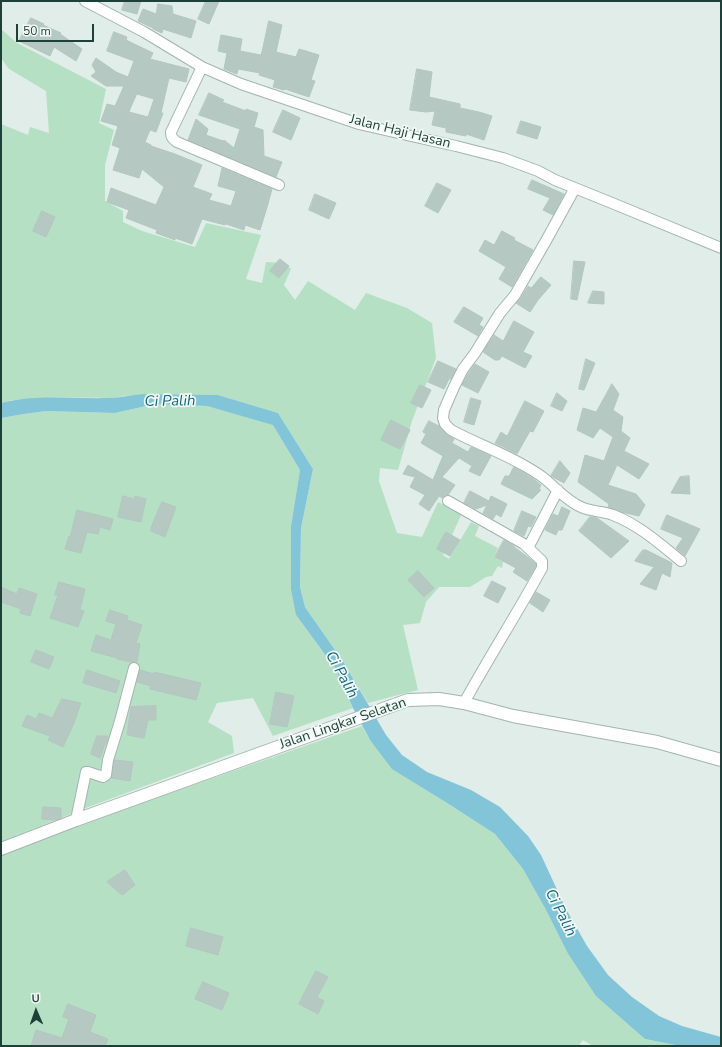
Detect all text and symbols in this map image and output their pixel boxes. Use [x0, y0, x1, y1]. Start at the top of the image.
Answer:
scale bar [18, 16, 96, 42]
text: 50 m [23, 23, 51, 39]
street label: Jalan Haji Hasan [348, 111, 452, 153]
water label: Ci Palih [144, 393, 196, 411]
water label: Ci Palih [321, 648, 361, 702]
street label: Jalan Lingkar Selatan [277, 694, 409, 754]
water label: Ci Palih [540, 886, 580, 940]
north arrow [16, 991, 56, 1031]
text: U [31, 991, 40, 1006]

